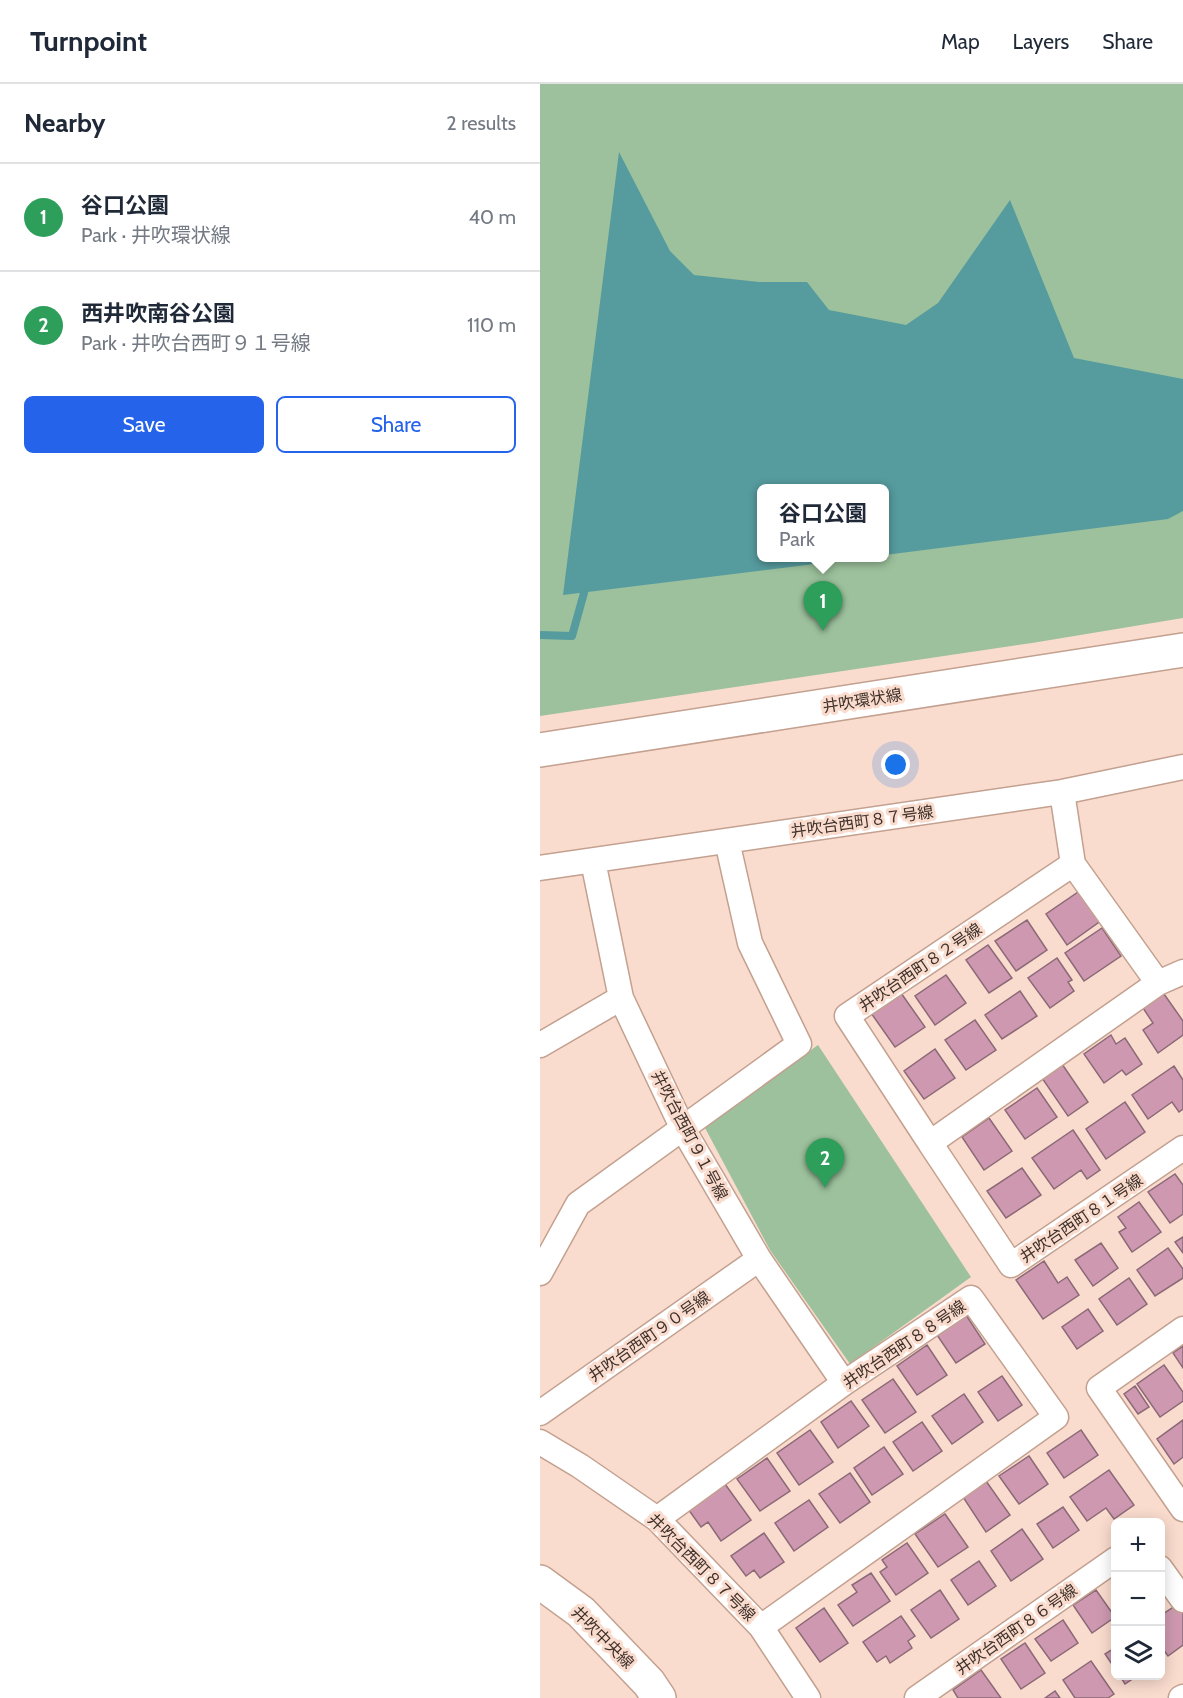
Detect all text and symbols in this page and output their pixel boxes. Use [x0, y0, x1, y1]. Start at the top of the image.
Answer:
text: Turnpoint [30, 24, 147, 58]
text: Map [941, 29, 980, 54]
text: Layers [1013, 29, 1069, 54]
text: Share [1102, 29, 1153, 54]
text: Nearby [24, 107, 105, 139]
text: 2 results [446, 111, 516, 135]
text: 谷口公園 [81, 192, 169, 219]
text: 1 [40, 205, 47, 229]
text: 40 m [468, 205, 516, 229]
text: Park · 井吹環状線 [81, 223, 231, 247]
text: 西井吹南谷公園 [81, 300, 235, 327]
text: 2 [38, 313, 49, 337]
text: 110 m [467, 313, 516, 337]
text: Park · 井吹台西町９１号線 [81, 331, 311, 355]
button: Save [24, 396, 264, 453]
button: Share [276, 396, 516, 453]
popup [757, 484, 889, 562]
text: 谷口公園 [779, 500, 867, 527]
text: Park [779, 527, 815, 551]
pin: 1 [804, 582, 842, 631]
street label: 井吹環状線 [821, 685, 903, 716]
your location [881, 750, 910, 779]
street label: 井吹台西町８７号線 [789, 802, 935, 841]
street label: 井吹台西町８２号線 [855, 919, 985, 1016]
street label: 井吹台西町９１号線 [647, 1067, 732, 1203]
pin: 2 [806, 1138, 844, 1188]
street label: 井吹台西町８１号線 [1016, 1170, 1146, 1267]
street label: 井吹台西町９０号線 [585, 1287, 714, 1385]
street label: 井吹台西町８８号線 [839, 1296, 969, 1393]
street label: 井吹台西町８７号線 [644, 1510, 759, 1625]
map controls [1111, 1518, 1165, 1680]
button: + [1111, 1518, 1165, 1572]
button: − [1111, 1572, 1165, 1626]
street label: 井吹台西町８６号線 [952, 1580, 1081, 1678]
street label: 井吹中央線 [568, 1602, 638, 1672]
button: layers [1111, 1626, 1165, 1680]

